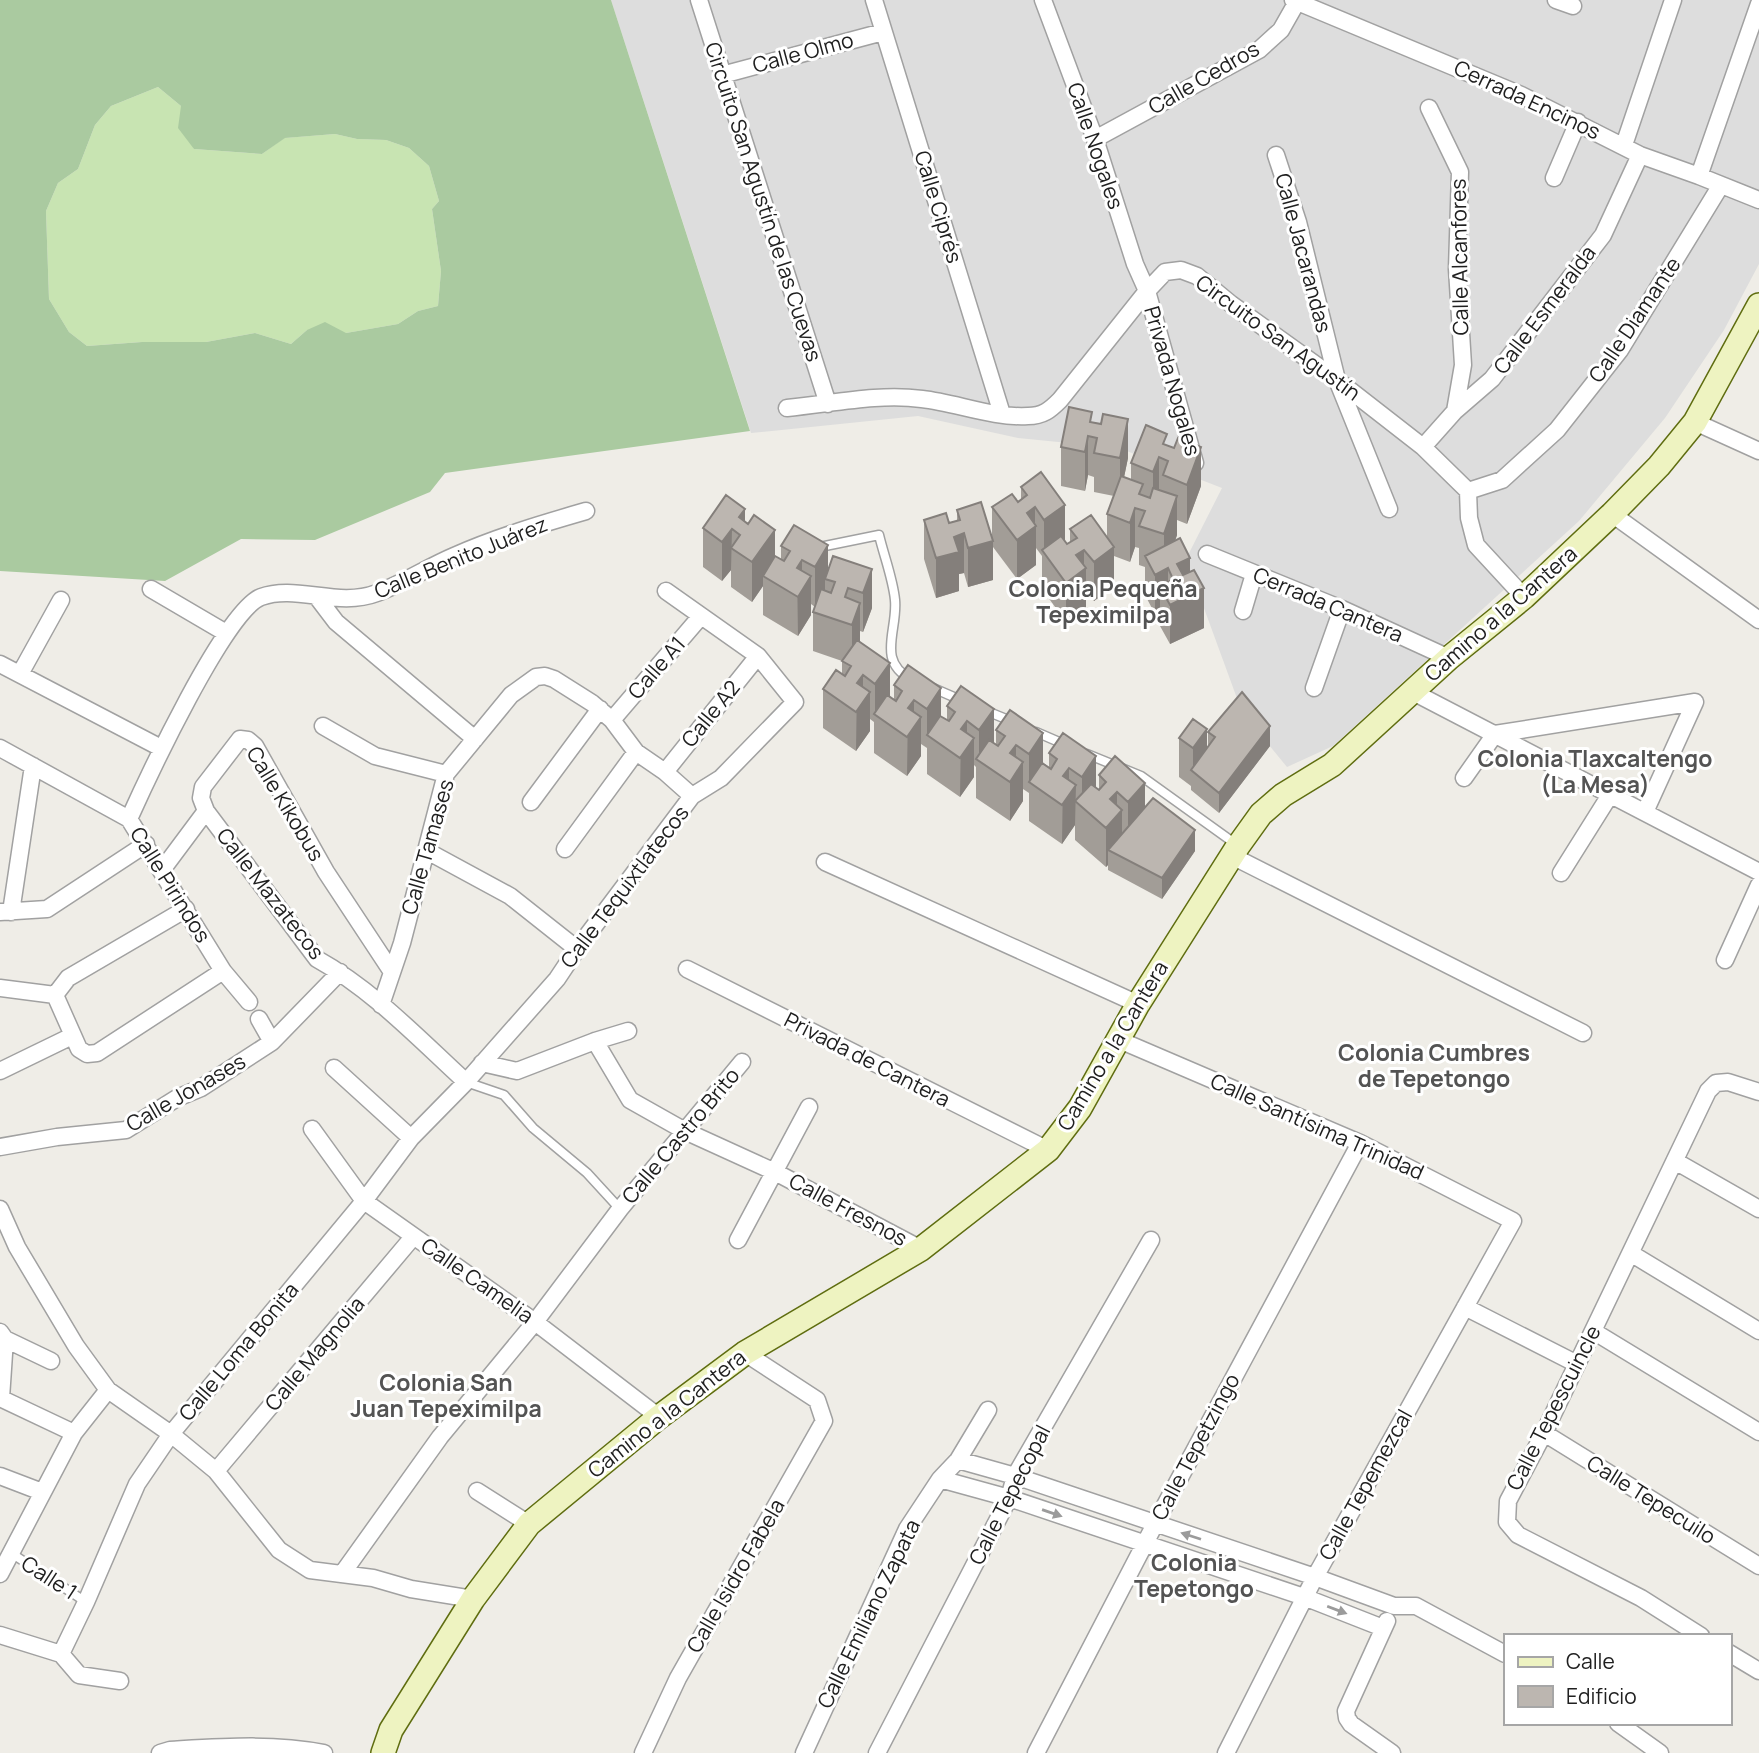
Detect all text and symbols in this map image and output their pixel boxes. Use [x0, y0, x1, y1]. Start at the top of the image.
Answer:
street label: Calle Olmo [749, 25, 856, 79]
street label: Calle Cedros [1143, 34, 1264, 120]
street label: Circuito San Agustín de las Cuevas [699, 38, 829, 365]
street label: Cerrada Encinos [1450, 53, 1605, 145]
street label: Calle Nogales [1061, 79, 1131, 213]
street label: Calle Ciprés [909, 147, 969, 266]
street label: Calle Jacarandas [1269, 170, 1339, 336]
street label: Calle Alcanfores [1444, 178, 1474, 336]
street label: Calle Esmeralda [1487, 240, 1602, 379]
street label: Calle Diamante [1582, 251, 1687, 388]
street label: Circuito San Agustín [1191, 268, 1367, 406]
street label: Privada Nogales [1138, 303, 1208, 459]
street label: Calle Benito Juárez [370, 510, 551, 605]
street label: Camino a la Cantera [1418, 539, 1582, 687]
street label: Cerrada Cantera [1249, 560, 1408, 648]
district label: Colonia Pequeña Tepeximilpa [1009, 572, 1197, 630]
street label: Calle A1 [621, 630, 691, 705]
street label: Calle A2 [675, 674, 746, 753]
street label: Calle Kikobus [241, 741, 331, 866]
district label: Colonia Tlaxcaltengo (La Mesa) [1478, 742, 1712, 800]
street label: Calle Tamases [394, 776, 460, 918]
street label: Calle Tequixtlatecos [554, 799, 695, 973]
street label: Calle Pirindos [124, 821, 217, 948]
street label: Calle Mazatecos [211, 822, 331, 965]
street label: Camino a la Cantera [1050, 955, 1174, 1136]
street label: Privada de Cantera [780, 1005, 955, 1113]
district label: Colonia Cumbres de Tepetongo [1338, 1036, 1530, 1094]
street label: Calle Jonases [121, 1047, 250, 1138]
street label: Calle Castro Brito [615, 1062, 745, 1209]
street label: Calle Santísima Trinidad [1206, 1066, 1429, 1186]
street label: Calle Fresnos [785, 1166, 912, 1252]
street label: Calle Camelia [416, 1231, 539, 1329]
street label: Calle Loma Bonita [172, 1276, 304, 1426]
street label: Calle Magnolia [258, 1290, 370, 1416]
street label: Calle Tepescuincle [1499, 1320, 1607, 1495]
street label: Camino a la Cantera [582, 1343, 751, 1484]
district label: Colonia San Juan Tepeximilpa [350, 1366, 542, 1424]
street label: Calle Tepetzingo [1145, 1368, 1246, 1525]
street label: Calle Tepemezcal [1312, 1404, 1418, 1565]
street label: Calle Tepecopal [962, 1420, 1056, 1569]
street label: Calle Tepecuilo [1582, 1448, 1721, 1550]
street label: Calle Isidro Fabela [680, 1493, 791, 1658]
one-way arrow [1042, 1508, 1063, 1519]
street label: Calle Emiliano Zapata [810, 1514, 926, 1713]
one-way arrow [1180, 1530, 1201, 1541]
district label: Colonia Tepetongo [1134, 1546, 1254, 1604]
street label: Calle 1 [16, 1549, 83, 1606]
one-way arrow [1327, 1605, 1348, 1616]
legend [1504, 1634, 1731, 1725]
text: Calle [1566, 1647, 1615, 1675]
text: Edificio [1566, 1682, 1637, 1710]

